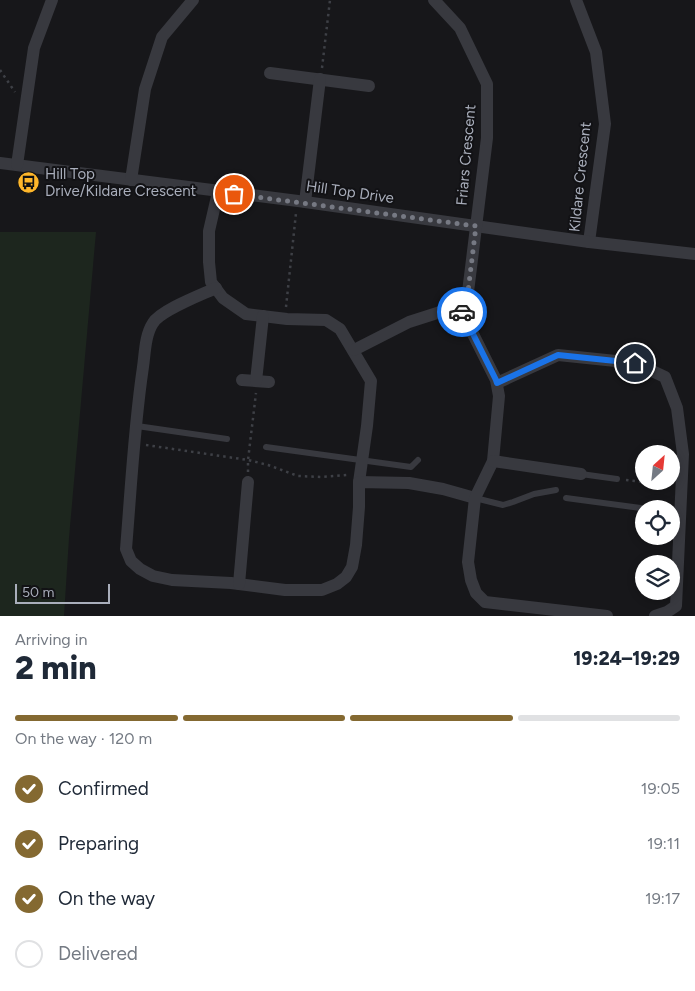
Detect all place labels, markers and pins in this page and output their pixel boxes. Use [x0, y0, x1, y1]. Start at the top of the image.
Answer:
place label: Hill Top Drive/Kildare Crescent [45, 165, 197, 200]
bus stop icon: Hill Top Drive/Kildare Crescent [17, 171, 41, 195]
pin [213, 173, 255, 215]
pin [614, 342, 656, 384]

